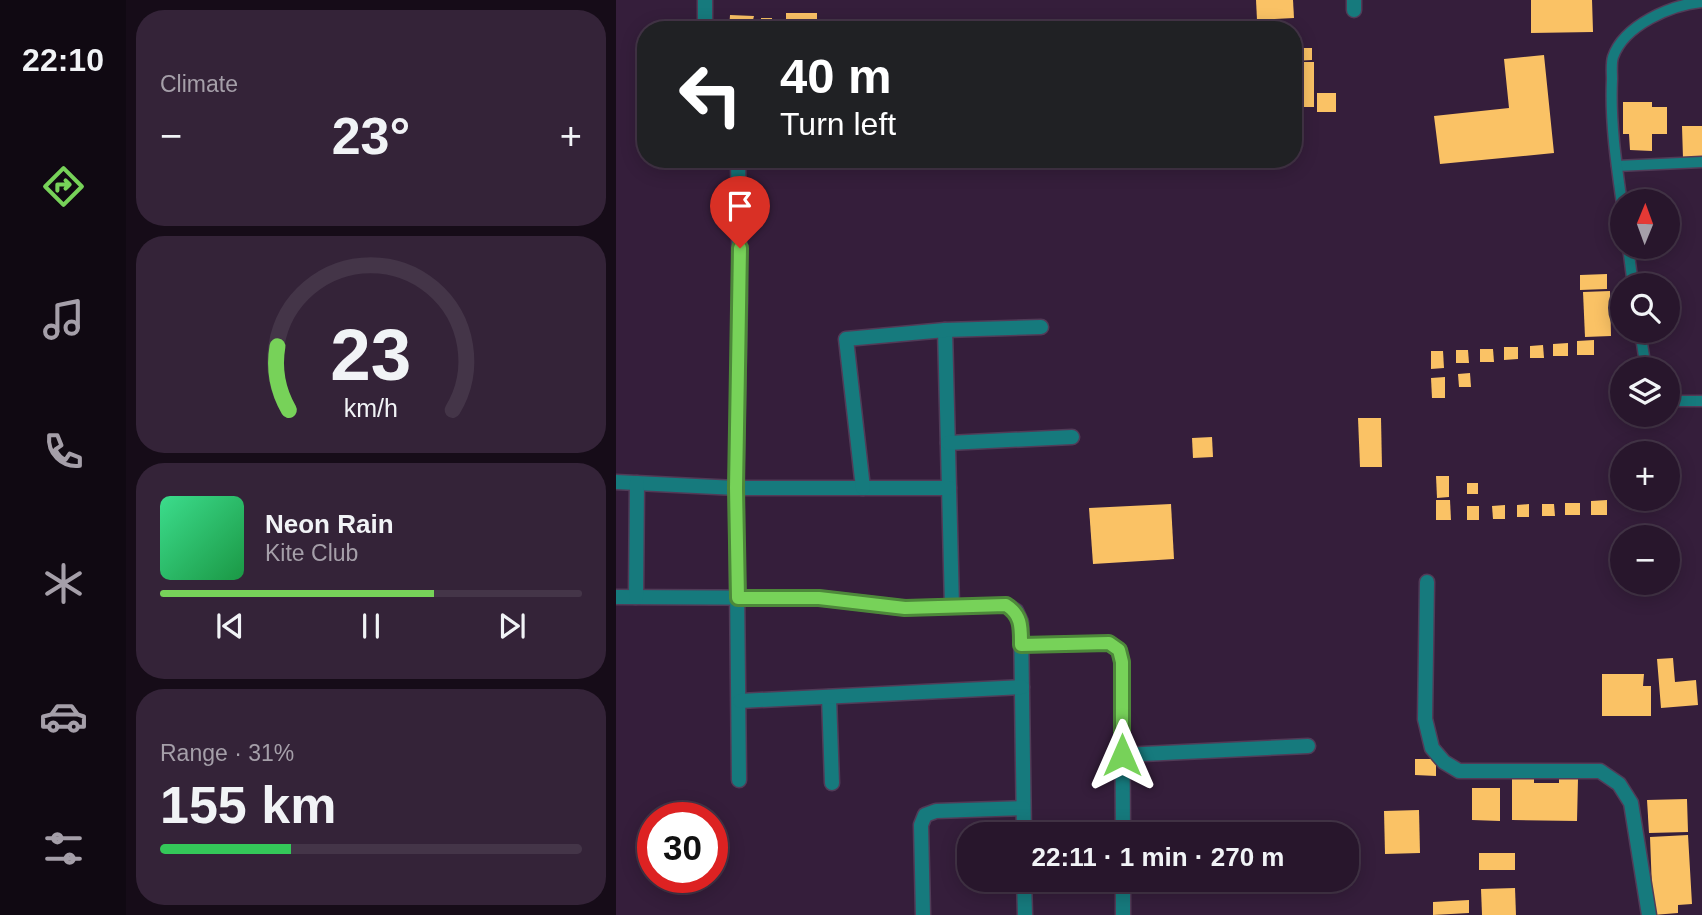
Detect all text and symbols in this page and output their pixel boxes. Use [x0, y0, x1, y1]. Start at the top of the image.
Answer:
text: 22:10 [22, 42, 104, 78]
icon: left [665, 49, 756, 140]
text: 40 m [780, 49, 892, 103]
text: Climate [160, 71, 238, 97]
text: Turn left [780, 106, 896, 142]
text: 23° [332, 107, 410, 165]
text: − [160, 115, 182, 157]
text: + [560, 115, 582, 157]
icon: directions [39, 162, 88, 211]
pin [710, 176, 770, 248]
icon: arrive [721, 187, 759, 225]
north arrow [1610, 189, 1680, 259]
map controls [1610, 189, 1680, 595]
button: search [1610, 273, 1680, 343]
icon: music [39, 295, 88, 344]
text: 23 [331, 315, 411, 396]
button: layers [1610, 357, 1680, 427]
text: km/h [344, 394, 398, 422]
icon: phone [39, 427, 88, 476]
button: + [1610, 441, 1680, 511]
text: Neon Rain [265, 509, 394, 539]
button: − [1610, 525, 1680, 595]
text: Kite Club [265, 540, 358, 566]
icon: climate [39, 559, 88, 608]
icon: previous [211, 607, 249, 645]
icon: pause [352, 607, 390, 645]
icon: next [493, 607, 531, 645]
icon: car [39, 692, 88, 741]
position arrow [1085, 718, 1159, 792]
text: Range · 31% [160, 740, 294, 766]
text: 155 km [160, 776, 336, 834]
speed limit sign: 30 [637, 802, 728, 893]
icon: filters [39, 824, 88, 873]
text: 22:11 · 1 min · 270 m [1032, 842, 1284, 872]

